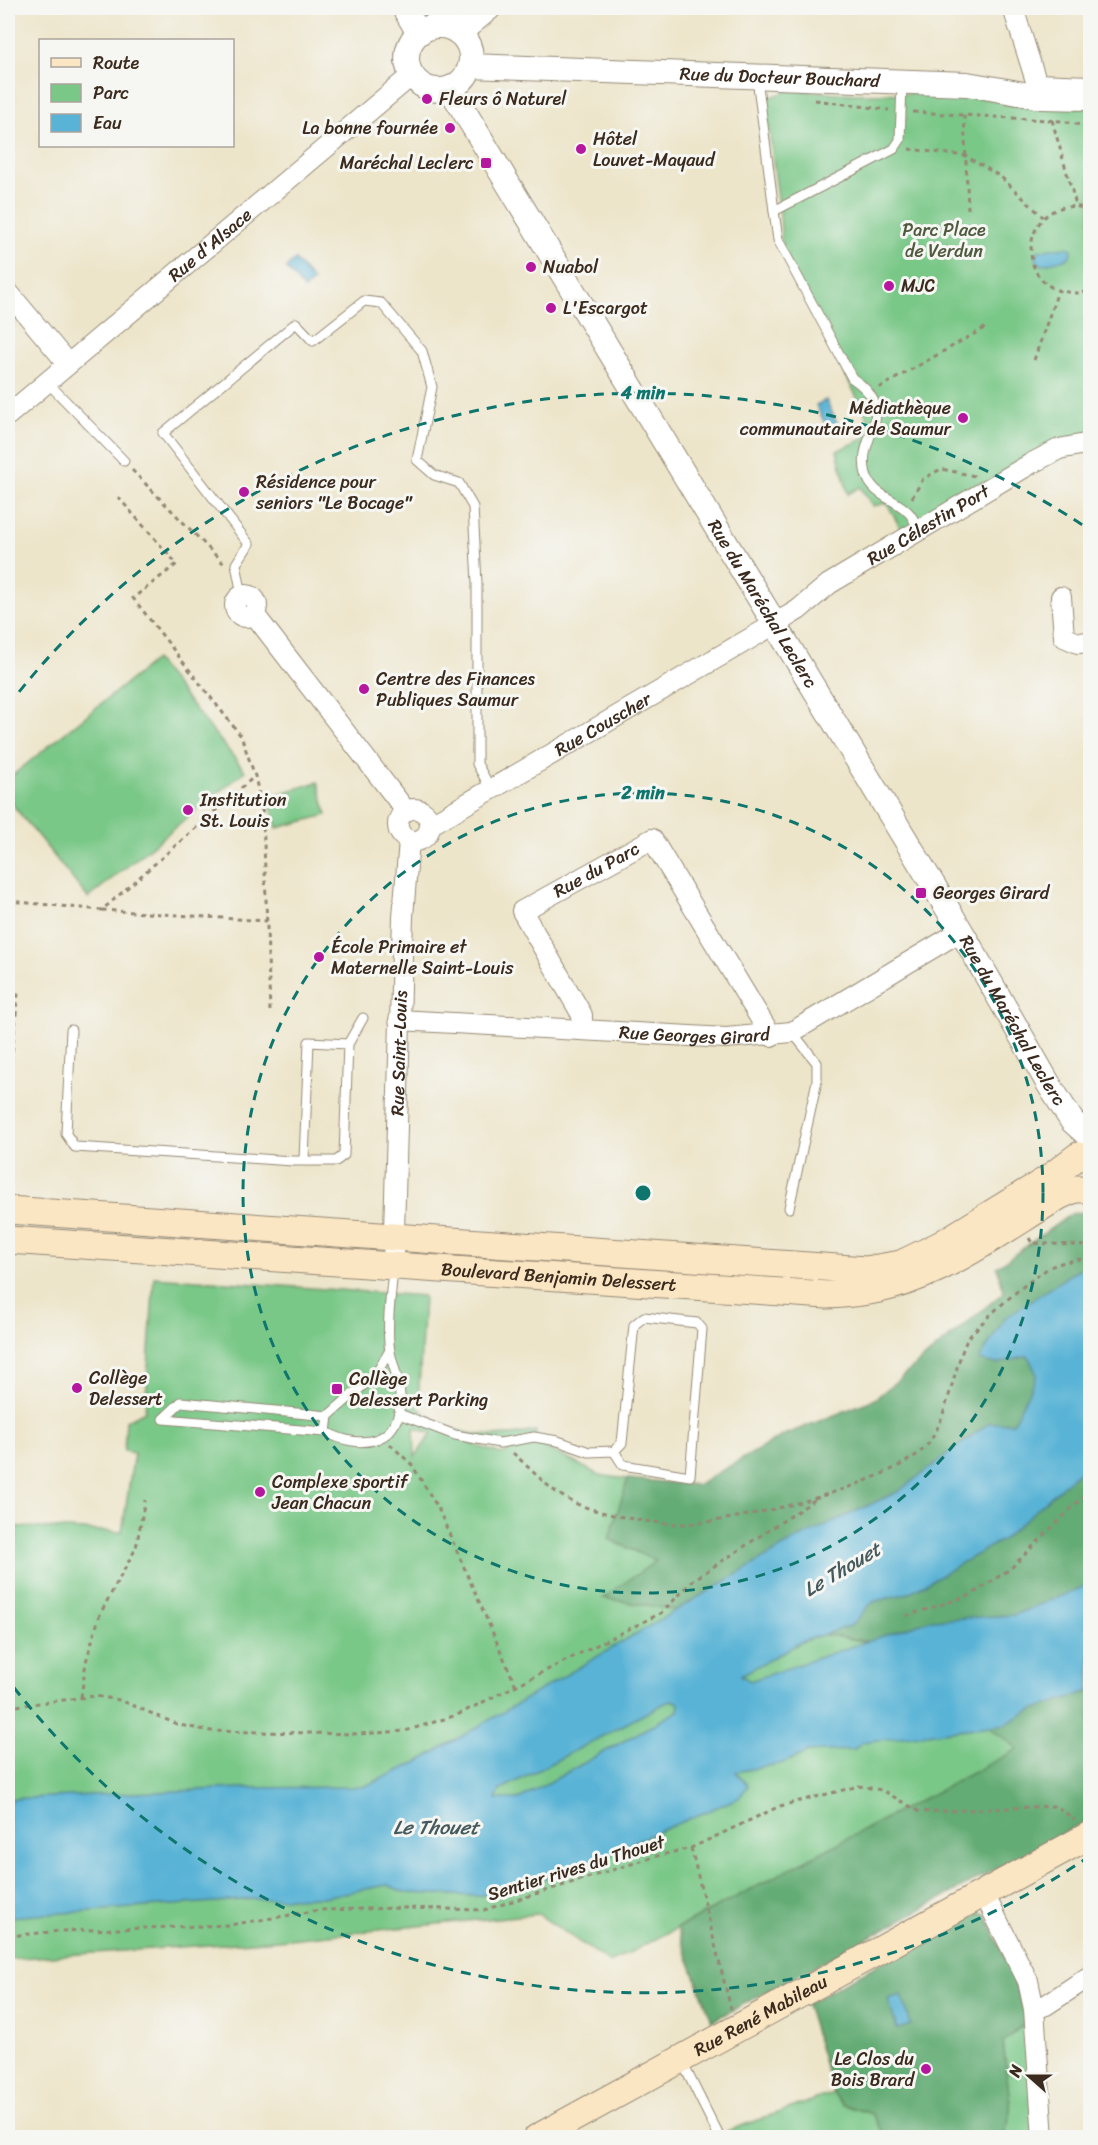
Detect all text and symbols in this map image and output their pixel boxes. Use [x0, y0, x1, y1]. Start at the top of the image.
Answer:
legend [39, 39, 234, 147]
text: Route [93, 47, 140, 79]
street label: Rue du Docteur Bouchard [679, 58, 882, 97]
text: Parc [93, 77, 129, 109]
place label: Fleurs ô Naturel [439, 83, 567, 115]
marker: Fleurs ô Naturel [420, 92, 434, 106]
text: Eau [93, 107, 122, 139]
place label: La bonne fournée [302, 112, 438, 144]
marker: La bonne fournée [443, 121, 457, 135]
place label: Hôtel Louvet-Mayaud [593, 123, 716, 176]
marker: Hôtel Louvet-Mayaud [574, 142, 588, 156]
place label: Maréchal Leclerc [340, 147, 474, 179]
marker: Maréchal Leclerc [479, 156, 493, 170]
street label: Rue d'Alsace [160, 200, 259, 290]
park label: Parc Place de Verdun [902, 214, 986, 267]
place label: Nuabol [543, 251, 599, 283]
marker: Nuabol [524, 260, 538, 274]
place label: MJC [901, 270, 935, 302]
marker: MJC [882, 279, 896, 293]
place label: L'Escargot [563, 292, 648, 324]
marker: L'Escargot [544, 301, 558, 315]
text: 4 min [620, 377, 666, 409]
place label: Médiathèque communautaire de Saumur [740, 392, 953, 445]
marker: Médiathèque communautaire de Saumur [956, 411, 970, 425]
place label: Résidence pour seniors "Le Bocage" [255, 466, 413, 519]
street label: Rue Célestin Port [860, 475, 996, 574]
marker: Résidence pour seniors "Le Bocage" [237, 485, 251, 499]
street label: Rue du Maréchal Leclerc [699, 513, 826, 694]
place label: Centre des Finances Publiques Saumur [376, 663, 535, 716]
marker: Centre des Finances Publiques Saumur [357, 682, 371, 696]
street label: Rue Couscher [548, 683, 659, 765]
text: 2 min [620, 777, 665, 809]
place label: Institution St. Louis [199, 784, 287, 837]
marker: Institution St. Louis [181, 803, 195, 817]
street label: Rue du Parc [547, 833, 646, 907]
place label: Georges Girard [933, 877, 1051, 909]
marker: Georges Girard [914, 886, 928, 900]
street label: Rue du Maréchal Leclerc [950, 929, 1075, 1112]
place label: École Primaire et Maternelle Saint-Louis [331, 931, 514, 984]
marker: École Primaire et Maternelle Saint-Louis [312, 950, 326, 964]
street label: Rue Saint-Louis [381, 989, 417, 1116]
street label: Rue Georges Girard [618, 1016, 773, 1054]
centre of rings [633, 1183, 653, 1203]
street label: Boulevard Benjamin Delessert [440, 1253, 678, 1301]
place label: Collège Delessert [89, 1362, 163, 1415]
place label: Collège Delessert Parking [349, 1363, 488, 1416]
marker: Collège Delessert [70, 1381, 84, 1395]
marker: Collège Delessert Parking [330, 1382, 344, 1396]
place label: Complexe sportif Jean Chacun [271, 1466, 410, 1519]
marker: Complexe sportif Jean Chacun [253, 1485, 267, 1499]
water label: Le Thouet [797, 1531, 890, 1607]
water label: Le Thouet [393, 1810, 481, 1845]
street label: Sentier rives du Thouet [483, 1826, 669, 1910]
street label: Rue René Mabileau [688, 1966, 834, 2065]
place label: Le Clos du Bois Brard [831, 2043, 916, 2096]
north arrow [999, 2046, 1059, 2106]
text: N [1000, 2060, 1031, 2082]
marker: Le Clos du Bois Brard [919, 2062, 933, 2076]

